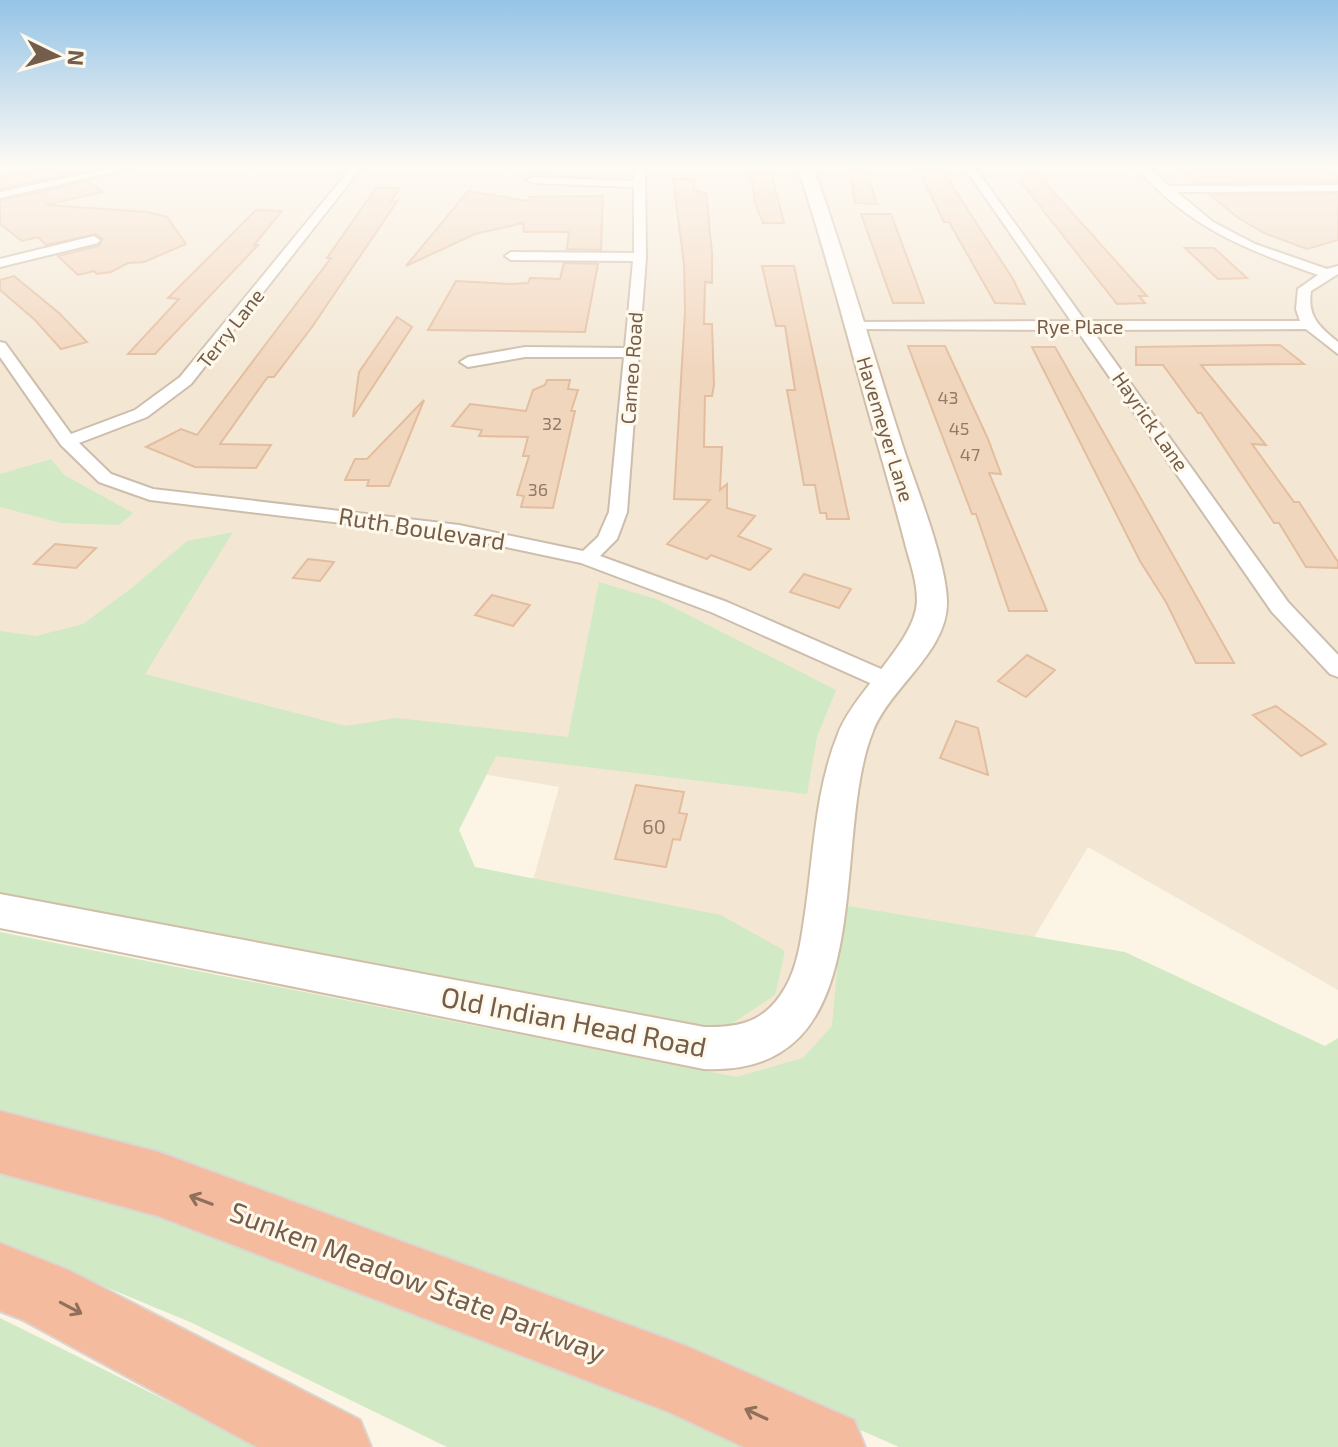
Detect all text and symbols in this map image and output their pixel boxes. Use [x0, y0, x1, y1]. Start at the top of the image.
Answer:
north arrow [16, 16, 96, 96]
text: N [63, 49, 91, 67]
street label: Terry Lane [191, 283, 269, 373]
street label: Cameo Road [615, 311, 647, 425]
street label: Rye Place [1036, 314, 1124, 338]
street label: Havemeyer Lane [853, 353, 919, 505]
street label: Hayrick Lane [1108, 367, 1194, 475]
house number: 43 [937, 386, 959, 408]
house number: 32 [542, 412, 562, 434]
house number: 45 [949, 417, 969, 439]
house number: 47 [960, 443, 980, 465]
house number: 36 [528, 478, 548, 500]
street label: Ruth Boulevard [337, 501, 507, 555]
house number: 60 [642, 814, 666, 838]
street label: Old Indian Head Road [438, 979, 710, 1063]
one-way arrow [189, 1192, 213, 1206]
street label: Sunken Meadow State Parkway [226, 1194, 610, 1368]
one-way arrow [59, 1301, 83, 1317]
one-way arrow [745, 1406, 769, 1421]

